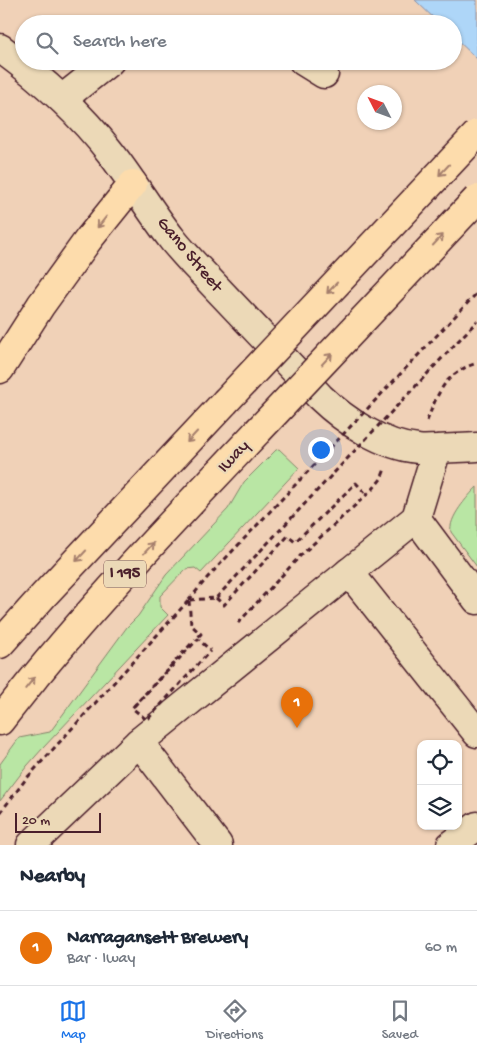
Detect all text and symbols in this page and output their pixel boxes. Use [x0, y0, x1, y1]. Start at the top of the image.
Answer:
search box [15, 15, 462, 70]
icon: search [33, 29, 61, 57]
text: Search here [73, 31, 167, 54]
north arrow [357, 85, 402, 130]
one-way arrow [438, 164, 450, 176]
street label: Gano Street [152, 213, 228, 298]
one-way arrow [97, 215, 108, 228]
one-way arrow [432, 234, 444, 247]
one-way arrow [326, 282, 338, 295]
one-way arrow [321, 352, 333, 365]
one-way arrow [186, 431, 198, 444]
street label: Iway [214, 436, 254, 478]
your location [308, 437, 334, 463]
one-way arrow [143, 542, 155, 554]
one-way arrow [75, 550, 87, 562]
road number: I 195 [104, 560, 146, 588]
one-way arrow [25, 677, 36, 690]
pin: 1 [281, 687, 313, 728]
map controls [417, 740, 462, 830]
button: locate [417, 740, 462, 785]
button: layers [417, 785, 462, 830]
scale bar [15, 810, 101, 833]
text: 20 m [22, 813, 50, 830]
text: Nearby [20, 865, 85, 890]
text: Narragansett Brewery [67, 927, 248, 950]
text: 1 [33, 939, 39, 958]
text: 60 m [425, 939, 457, 958]
text: Bar · Iway [67, 950, 135, 969]
tab: Map [59, 997, 87, 1044]
tab: Directions [206, 997, 263, 1044]
tab: Saved [382, 997, 418, 1044]

